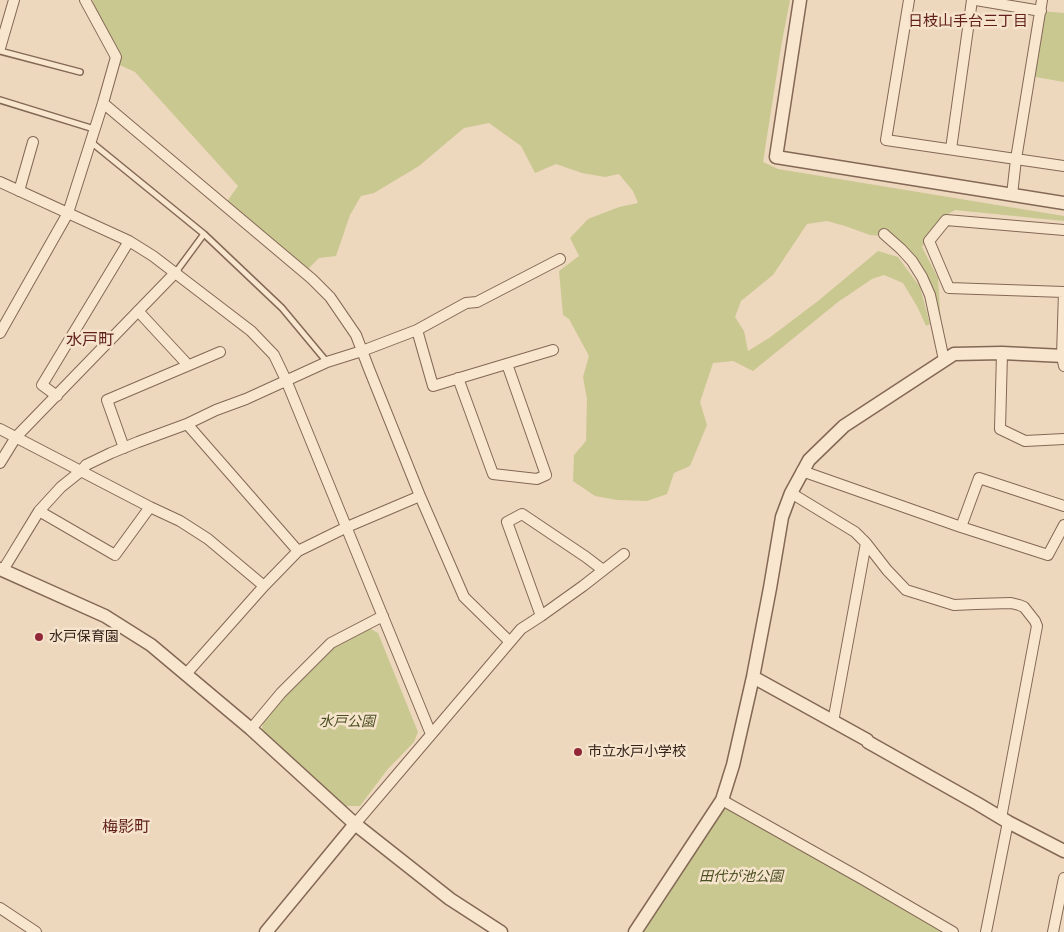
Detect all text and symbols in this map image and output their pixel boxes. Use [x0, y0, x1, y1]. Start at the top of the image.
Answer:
district label: 日枝山手台三丁目 [908, 13, 1028, 31]
district label: 水戸町 [66, 330, 114, 350]
place label: 水戸保育園 [49, 629, 119, 645]
marker: 水戸保育園 [33, 631, 45, 643]
park label: 水戸公園 [319, 714, 375, 730]
place label: 市立水戸小学校 [588, 744, 686, 760]
marker: 市立水戸小学校 [572, 746, 584, 758]
district label: 梅影町 [102, 817, 150, 837]
park label: 田代が池公園 [699, 869, 783, 885]

